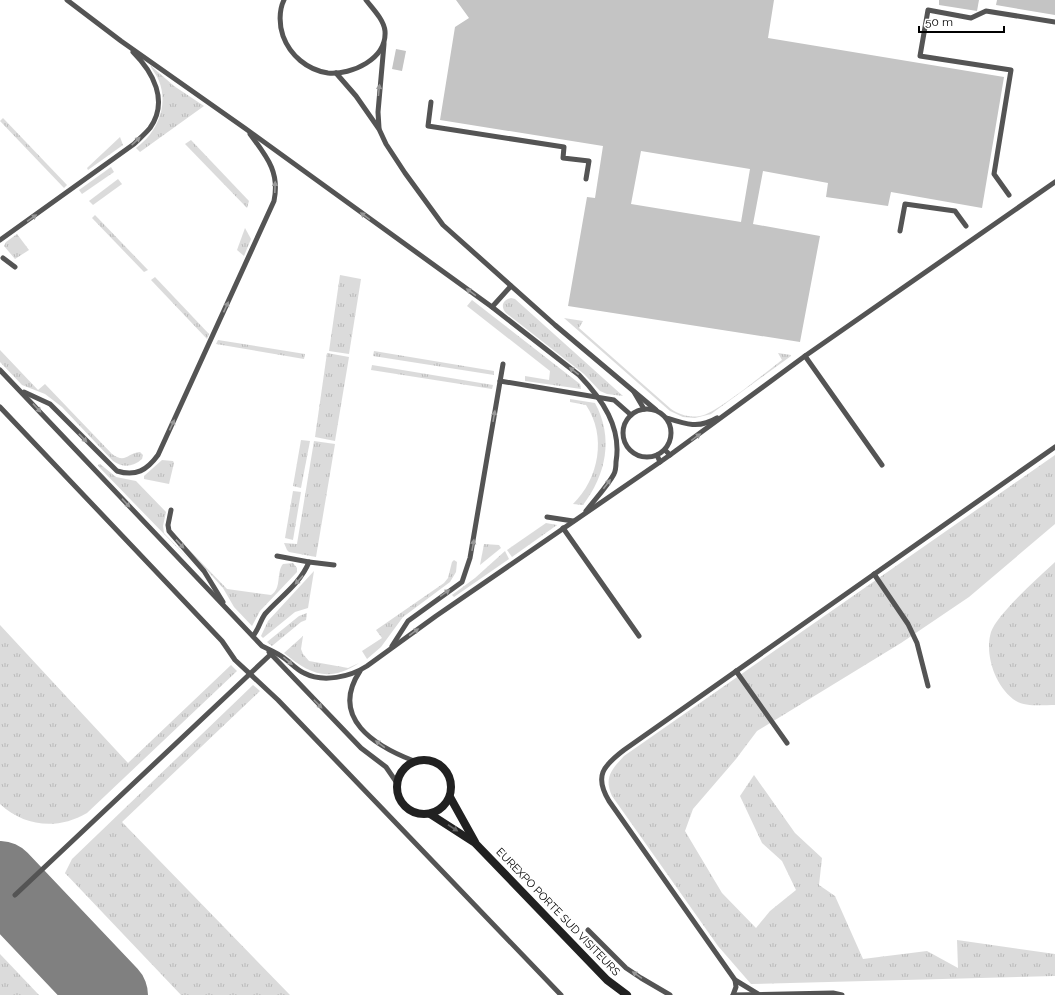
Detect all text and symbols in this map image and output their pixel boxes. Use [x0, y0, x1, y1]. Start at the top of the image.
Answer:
scale bar [919, 8, 1004, 34]
text: 50 m [925, 15, 953, 29]
one-way arrow [376, 84, 383, 96]
one-way arrow [131, 136, 141, 145]
one-way arrow [272, 181, 279, 193]
one-way arrow [360, 211, 371, 220]
one-way arrow [26, 214, 37, 222]
one-way arrow [465, 288, 476, 296]
one-way arrow [223, 301, 229, 312]
one-way arrow [568, 367, 579, 375]
one-way arrow [32, 403, 42, 413]
one-way arrow [492, 410, 498, 423]
one-way arrow [169, 419, 175, 430]
one-way arrow [78, 433, 88, 443]
one-way arrow [691, 433, 701, 441]
one-way arrow [602, 478, 611, 489]
one-way arrow [121, 498, 130, 507]
one-way arrow [470, 538, 476, 551]
one-way arrow [175, 540, 184, 549]
one-way arrow [294, 575, 304, 585]
one-way arrow [440, 589, 450, 597]
one-way arrow [409, 628, 419, 636]
one-way arrow [283, 657, 294, 666]
one-way arrow [314, 699, 323, 709]
one-way arrow [374, 739, 385, 748]
one-way arrow [448, 824, 458, 832]
street label: EUREXPO PORTE SUD VISITEURS [493, 845, 623, 979]
one-way arrow [632, 971, 642, 979]

